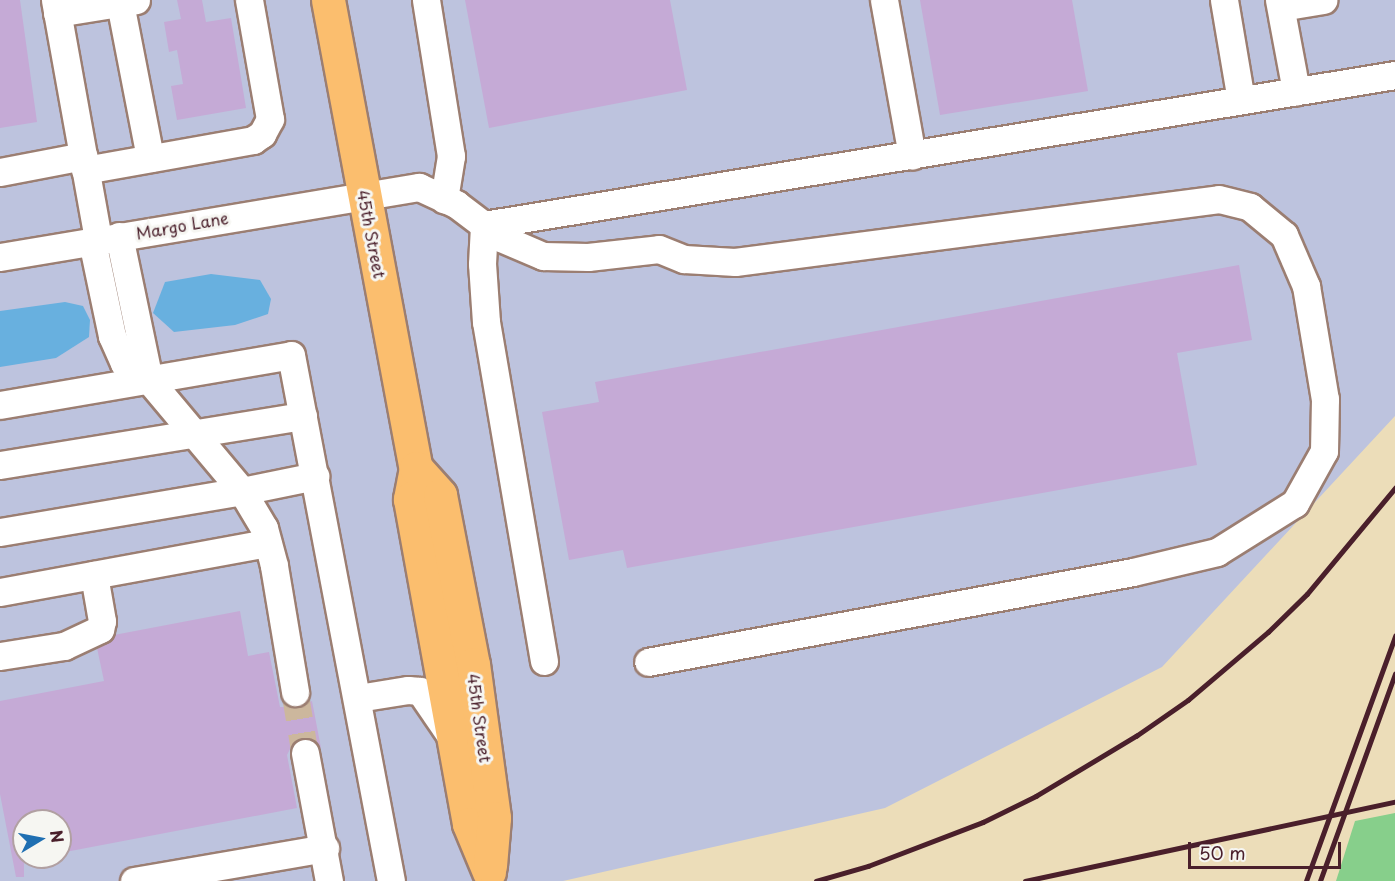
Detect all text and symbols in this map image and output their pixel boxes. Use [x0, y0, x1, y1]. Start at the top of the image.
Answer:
street label: 45th Street [354, 188, 390, 280]
street label: Margo Lane [135, 207, 229, 243]
street label: 45th Street [464, 672, 496, 764]
north arrow [12, 809, 72, 869]
text: N [45, 828, 71, 845]
scale bar [1191, 830, 1344, 868]
text: 50 m [1199, 839, 1246, 866]

